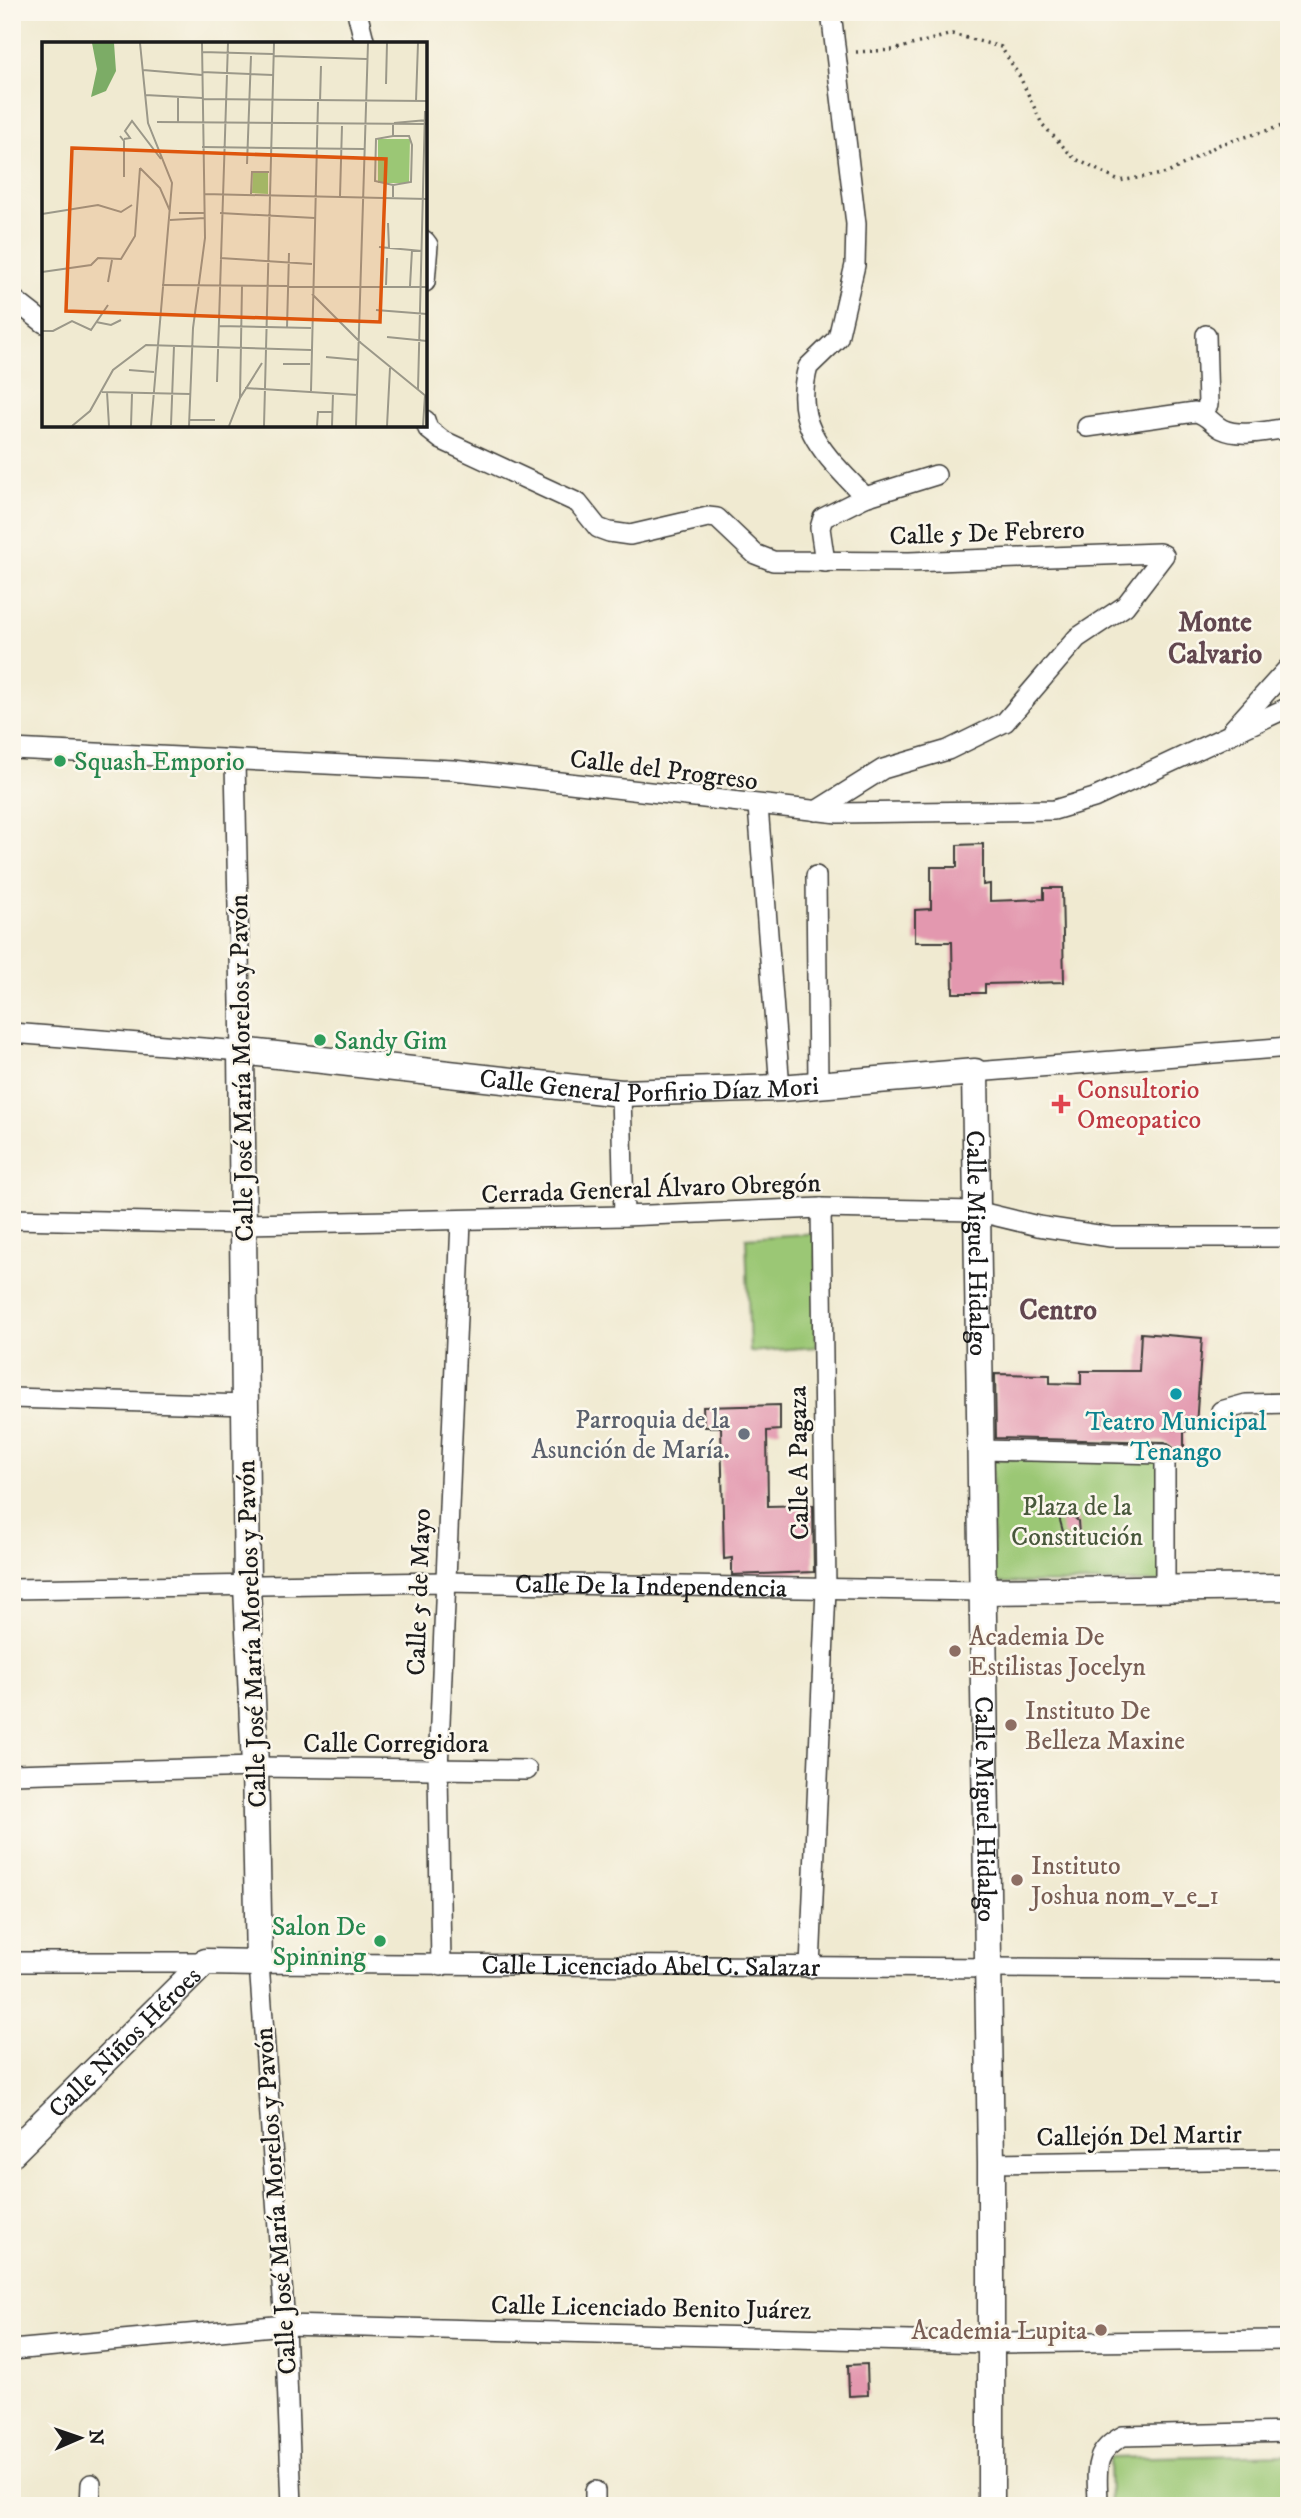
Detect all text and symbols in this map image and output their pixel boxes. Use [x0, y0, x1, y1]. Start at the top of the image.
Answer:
inset map [42, 42, 427, 427]
street label: Calle 5 De Febrero [889, 514, 1085, 553]
district label: Monte Calvario [1168, 605, 1262, 672]
street label: Calle del Progreso [568, 743, 760, 798]
place label: Squash Emporio [74, 746, 245, 779]
marker: Squash Emporio [52, 753, 68, 769]
street label: Calle José María Morelos y Pavón [223, 893, 262, 1242]
place label: Sandy Gim [334, 1025, 447, 1058]
marker: Sandy Gim [312, 1032, 328, 1048]
street label: Calle General Porfirio Díaz Mori [478, 1062, 820, 1111]
place label: Consultorio Omeopatico [1077, 1074, 1201, 1137]
marker: Consultorio Omeopatico [1051, 1094, 1071, 1114]
street label: Calle Miguel Hidalgo [958, 1130, 994, 1356]
street label: Cerrada General Álvaro Obregón [481, 1166, 822, 1212]
district label: Centro [1019, 1293, 1097, 1328]
street label: Calle A Pagaza [782, 1385, 817, 1541]
marker: Teatro Municipal Tenango [1168, 1386, 1184, 1402]
place label: Parroquia de la Asunción de María. [531, 1404, 730, 1467]
place label: Teatro Municipal Tenango [1085, 1406, 1267, 1469]
marker: Parroquia de la Asunción de María. [736, 1426, 752, 1442]
street label: Calle José María Morelos y Pavón [230, 1459, 275, 1808]
park label: Plaza de la Constitución [1011, 1491, 1143, 1554]
street label: Calle 5 de Mayo [400, 1508, 439, 1676]
street label: Calle De la Independencia [515, 1568, 787, 1606]
place label: Academia De Estilistas Jocelyn [969, 1621, 1146, 1684]
marker: Academia De Estilistas Jocelyn [947, 1643, 963, 1659]
place label: Instituto De Belleza Maxine [1025, 1695, 1185, 1758]
street label: Calle Miguel Hidalgo [966, 1696, 1002, 1922]
marker: Instituto De Belleza Maxine [1003, 1717, 1019, 1733]
street label: Calle Corregidora [303, 1728, 489, 1761]
place label: Instituto Joshua nom_v_e_1 [1029, 1850, 1219, 1913]
marker: Instituto Joshua nom_v_e_1 [1009, 1872, 1025, 1888]
place label: Salon De Spinning [272, 1911, 366, 1974]
marker: Salon De Spinning [372, 1933, 388, 1949]
street label: Calle Licenciado Abel C. Salazar [481, 1950, 821, 1985]
street label: Calle Niños Héroes [42, 1960, 209, 2126]
street label: Calle José María Morelos y Pavón [248, 2026, 305, 2376]
street label: Callejón Del Martir [1036, 2118, 1242, 2155]
street label: Calle Licenciado Benito Juárez [491, 2289, 811, 2328]
place label: Academia Lupita [911, 2315, 1087, 2348]
marker: Academia Lupita [1093, 2322, 1109, 2338]
north arrow [46, 2402, 116, 2472]
text: N [84, 2429, 107, 2446]

